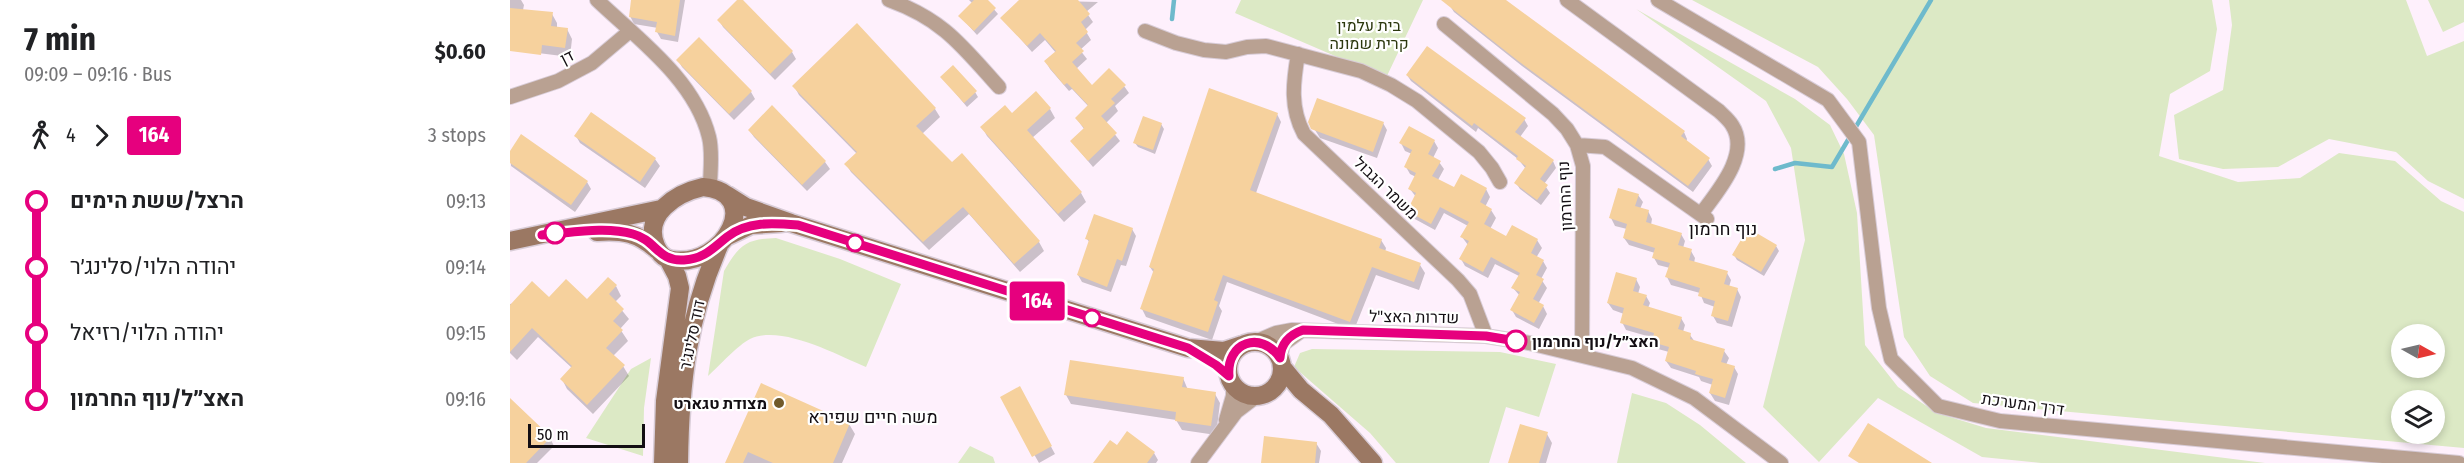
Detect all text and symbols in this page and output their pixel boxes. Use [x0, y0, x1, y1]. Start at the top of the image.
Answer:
park label: בית עלמין קרית שמונה [1329, 16, 1409, 53]
text: 7 min [24, 19, 96, 59]
text: $0.60 [435, 38, 486, 65]
street label: דן [557, 46, 577, 68]
text: 09:09 – 09:16 · Bus [24, 62, 172, 86]
icon: walk [24, 119, 57, 152]
icon: forward [85, 119, 118, 152]
text: 164 [139, 122, 169, 148]
text: 4 [66, 123, 76, 147]
text: 3 stops [428, 123, 486, 147]
street label: משמר הגבול [1350, 153, 1422, 223]
street label: נוף החרמון [1554, 160, 1576, 232]
text: הרצל/ששת הימים [70, 187, 244, 214]
text: 09:13 [446, 189, 486, 213]
district label: נוף חרמון [1689, 218, 1757, 240]
unlabelled marker [544, 222, 566, 244]
unlabelled marker [846, 234, 864, 252]
text: יהודה הלוי/סלינג׳ר [70, 253, 236, 280]
text: 09:14 [445, 255, 486, 279]
line badge: 164 [1002, 282, 1072, 320]
text: 164 [1022, 288, 1052, 314]
street label: דוד סלינג'ר [675, 298, 709, 372]
street label: שדרות האצ"ל [1369, 307, 1459, 327]
unlabelled marker [1083, 309, 1101, 327]
text: יהודה הלוי/רזיאל [70, 319, 224, 346]
text: 09:15 [446, 321, 486, 345]
north arrow [2391, 324, 2445, 378]
map controls [2391, 324, 2445, 444]
marker: האצ״ל/נוף החרמון [1505, 330, 1527, 352]
place label: האצ״ל/נוף החרמון [1532, 332, 1659, 351]
text: האצ״ל/נוף החרמון [70, 385, 244, 412]
text: 09:16 [445, 387, 486, 411]
street label: דרך המערכת [1981, 389, 2065, 419]
button: layers [2391, 390, 2445, 444]
place label: מצודת טגארט [673, 394, 767, 413]
marker: מצודת טגארט [772, 396, 786, 410]
district label: משה חיים שפירא [808, 406, 938, 428]
scale bar [528, 421, 645, 448]
text: 50 m [537, 425, 569, 444]

